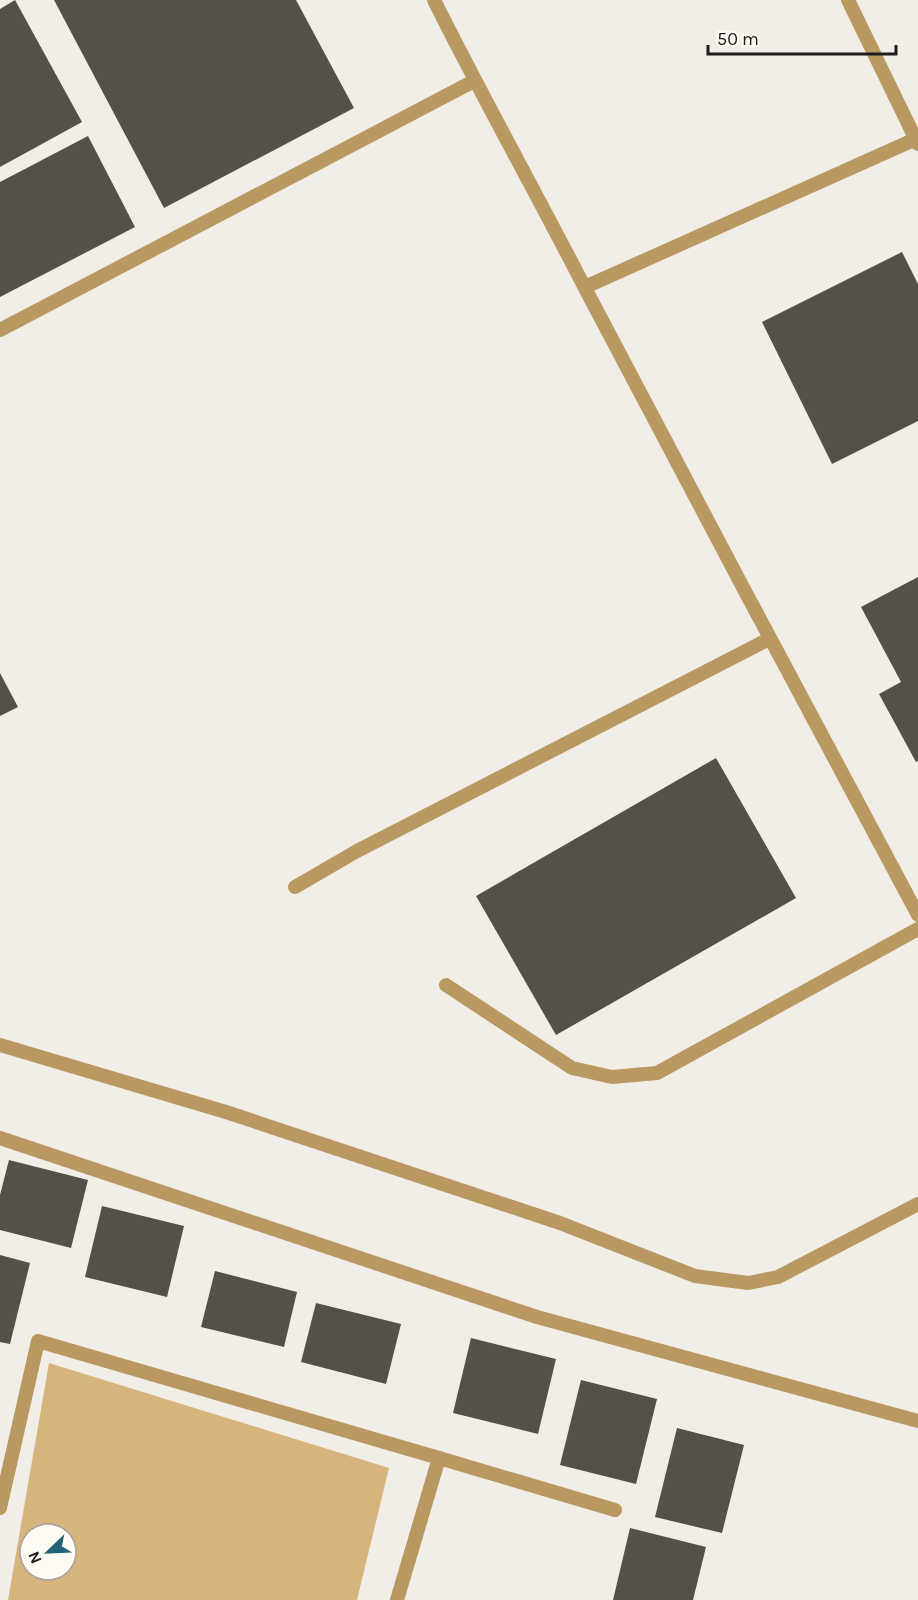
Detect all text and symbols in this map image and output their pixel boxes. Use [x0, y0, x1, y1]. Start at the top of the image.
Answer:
scale bar [708, 18, 896, 56]
text: 50 m [717, 28, 759, 50]
north arrow [18, 1522, 78, 1582]
text: N [24, 1549, 46, 1567]

